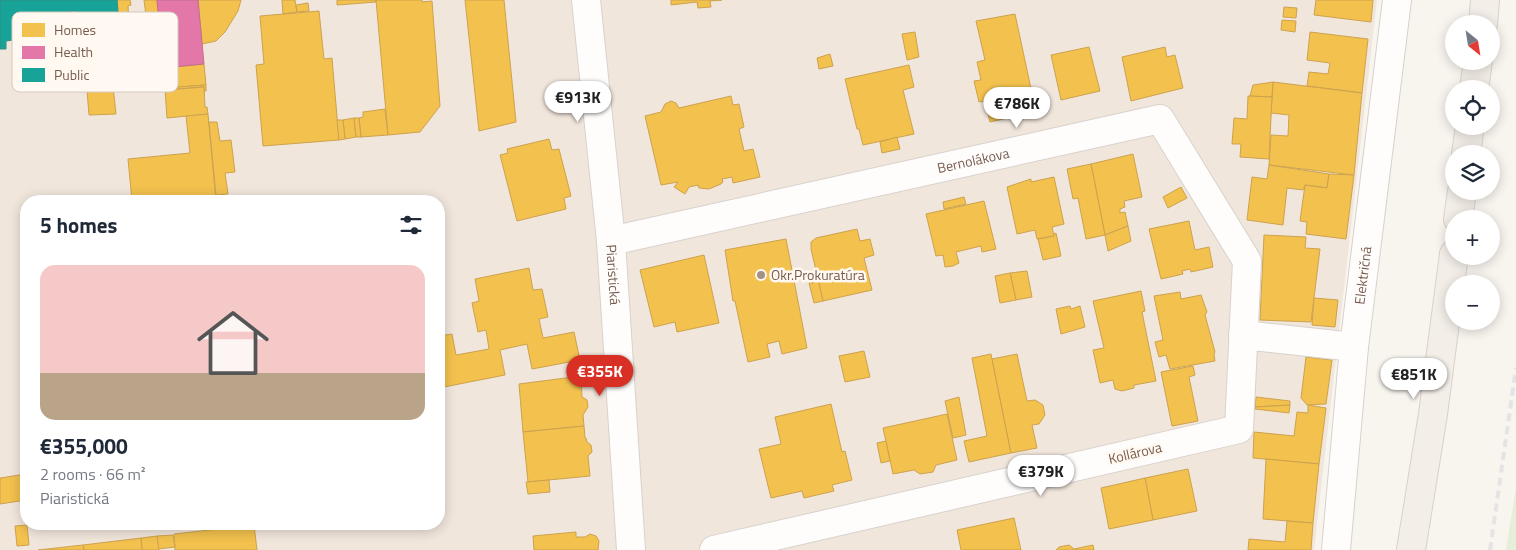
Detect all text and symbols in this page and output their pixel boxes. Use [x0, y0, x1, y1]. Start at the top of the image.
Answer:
legend [12, 12, 178, 92]
north arrow [1445, 15, 1500, 70]
map controls [1445, 15, 1500, 330]
text: Homes [54, 19, 96, 40]
text: Health [54, 41, 93, 62]
text: Public [54, 64, 90, 85]
pin: €913K [543, 80, 613, 123]
button: locate [1445, 80, 1500, 135]
text: €913K [555, 85, 601, 109]
pin: €786K [982, 86, 1052, 129]
text: €786K [994, 91, 1040, 115]
street label: Bernolákova [935, 142, 1011, 178]
button: layers [1445, 145, 1500, 200]
text: 5 homes [40, 209, 117, 241]
button: + [1445, 210, 1500, 265]
icon: filters [397, 211, 425, 239]
street label: Piaristická [601, 244, 626, 306]
street label: Električná [1348, 245, 1376, 306]
place label: Okr.Prokuratúra [771, 264, 865, 285]
marker: Okr.Prokuratúra [755, 269, 767, 281]
button: − [1445, 275, 1500, 330]
icon: home [188, 298, 278, 388]
pin: €355K [565, 354, 635, 397]
pin: €851K [1379, 358, 1449, 400]
text: €355K [577, 359, 623, 383]
text: €851K [1391, 362, 1437, 386]
text: €355,000 [40, 430, 128, 462]
street label: Kollárova [1106, 436, 1164, 469]
pin: €379K [1006, 454, 1076, 497]
text: €379K [1018, 459, 1064, 483]
text: 2 rooms · 66 m² [40, 462, 145, 486]
text: Piaristická [40, 486, 109, 510]

